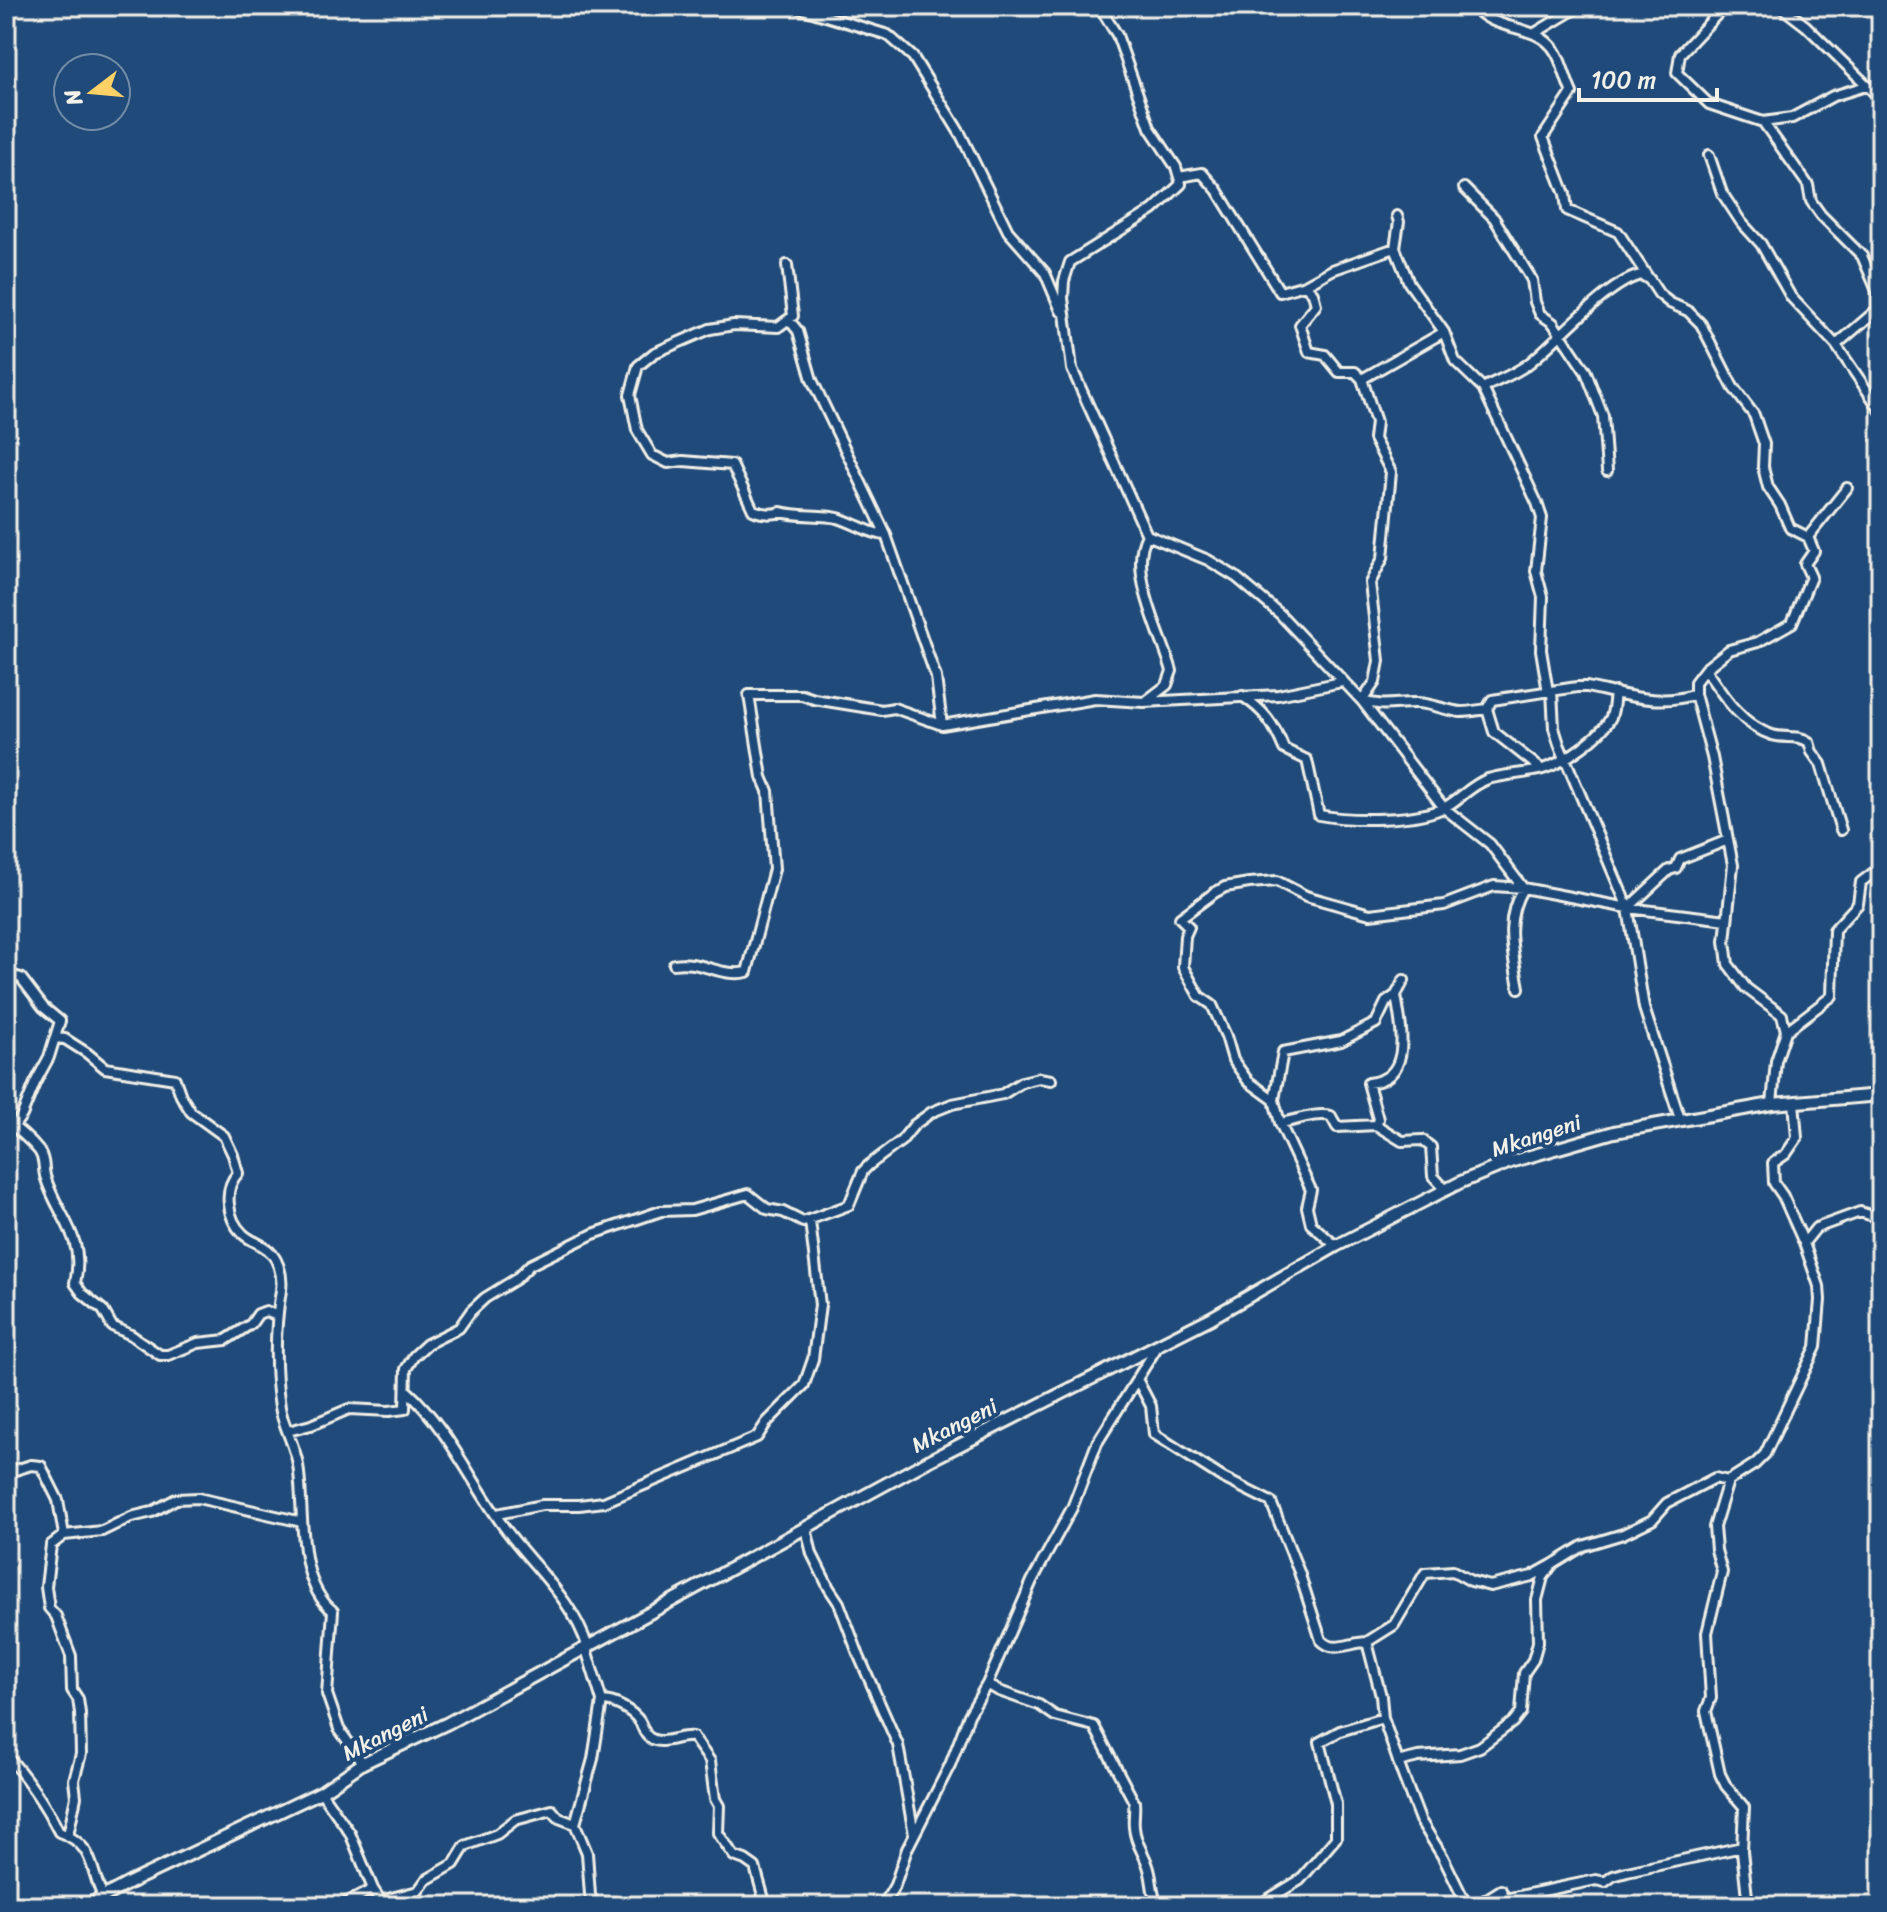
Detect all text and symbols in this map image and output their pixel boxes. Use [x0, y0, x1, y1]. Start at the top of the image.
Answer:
north arrow [52, 52, 132, 132]
scale bar [1579, 52, 1717, 102]
text: 100 m [1591, 59, 1656, 101]
text: N [52, 84, 94, 111]
street label: Mkangeni [1486, 1102, 1587, 1168]
street label: Mkangeni [904, 1387, 1005, 1464]
street label: Mkangeni [335, 1695, 436, 1772]

